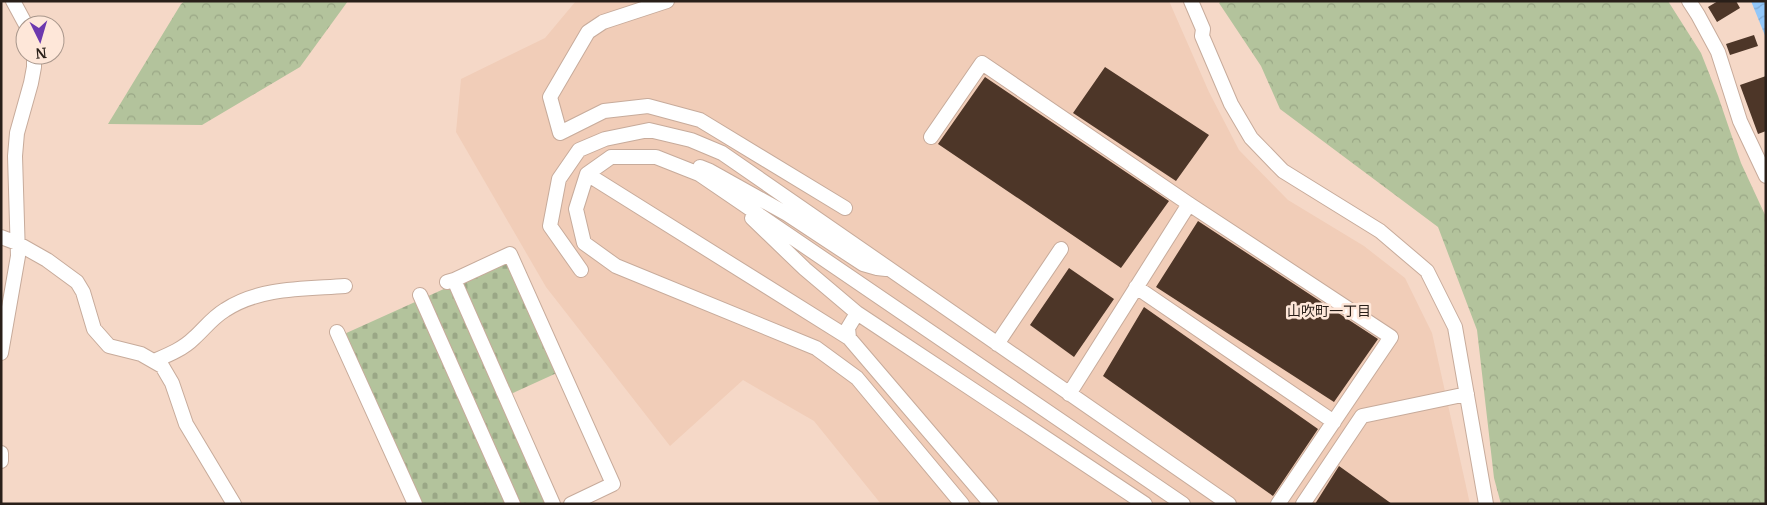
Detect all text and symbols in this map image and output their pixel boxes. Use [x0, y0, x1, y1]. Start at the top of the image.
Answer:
north arrow [15, 15, 65, 65]
text: N [35, 44, 47, 62]
district label: 山吹町一丁目 [1287, 302, 1371, 320]

